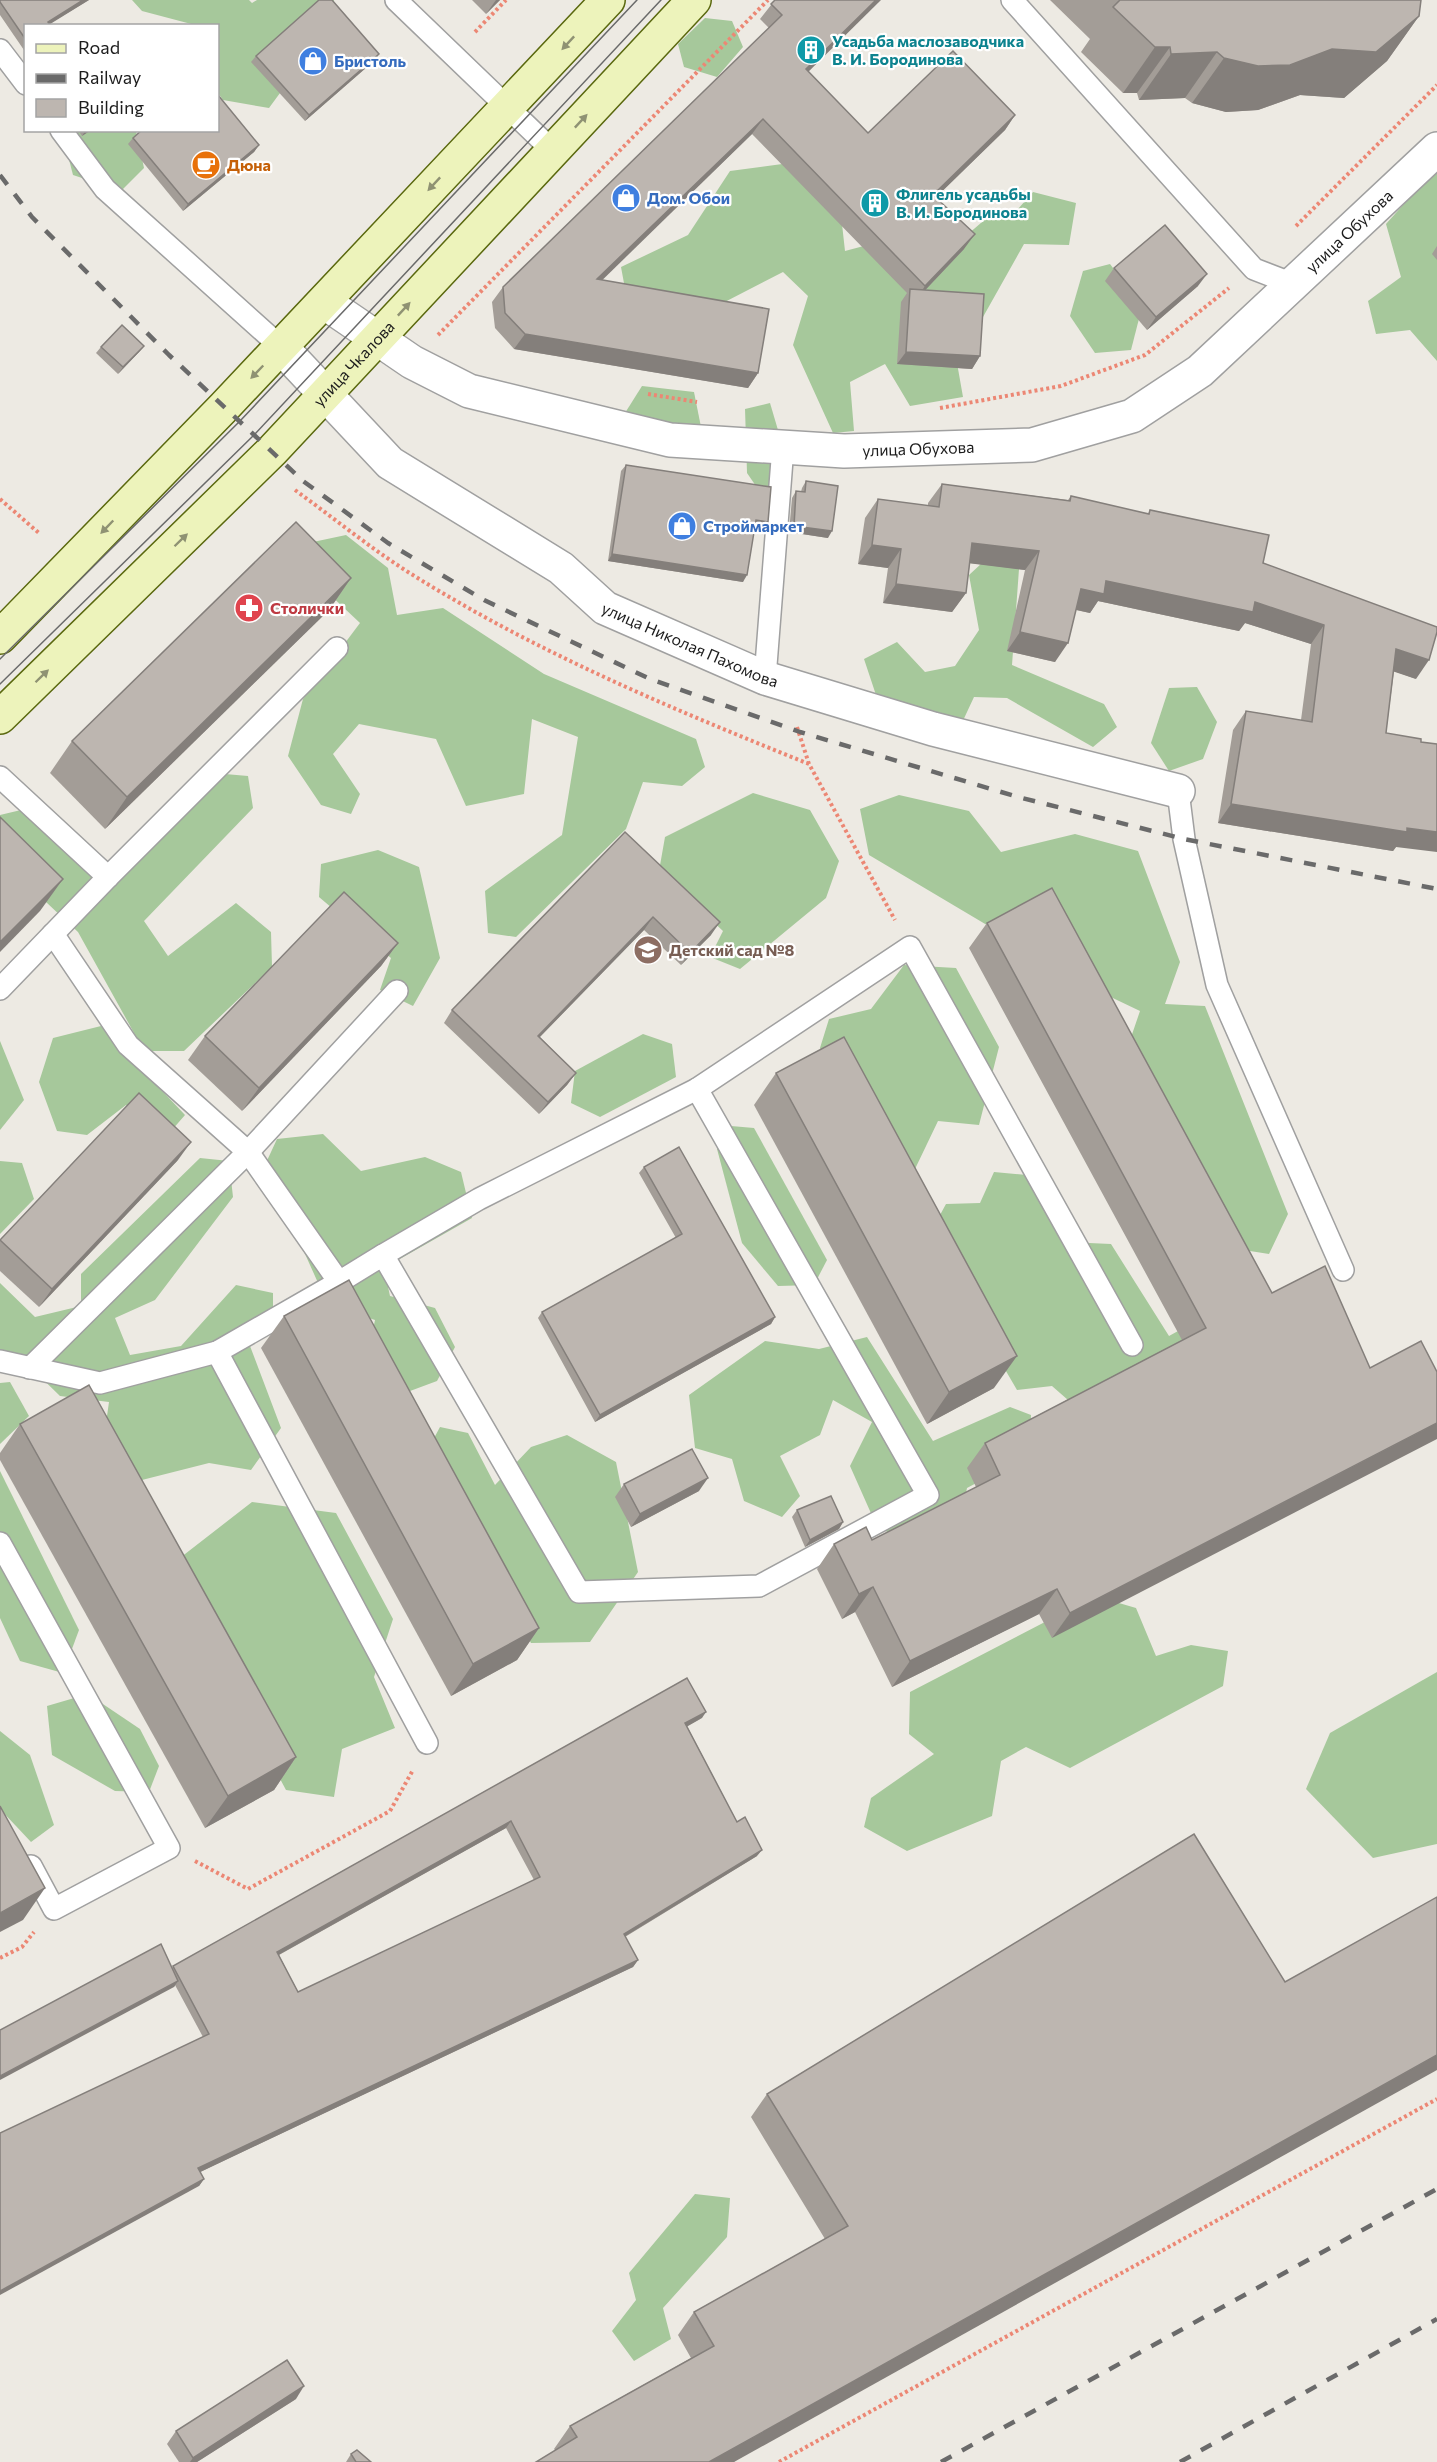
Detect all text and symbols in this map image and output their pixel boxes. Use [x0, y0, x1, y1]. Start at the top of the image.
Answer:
legend [24, 24, 219, 132]
place label: Усадьба маслозаводчика В. И. Бородинова [832, 31, 1024, 68]
building icon: Усадьба маслозаводчика В. И. Бородинова [795, 34, 827, 66]
one-way arrow [561, 35, 575, 50]
text: Road [78, 36, 120, 58]
shop icon: Бристоль [297, 45, 329, 77]
place label: Бристоль [334, 51, 407, 70]
text: Railway [78, 66, 141, 88]
text: Building [78, 96, 144, 118]
one-way arrow [574, 114, 587, 129]
cafe icon: Дюна [190, 149, 222, 181]
place label: Дюна [227, 155, 271, 174]
one-way arrow [428, 177, 442, 191]
shop icon: Дом. Обои [610, 182, 642, 214]
place label: Флигель усадьбы В. И. Бородинова [896, 184, 1031, 221]
street label: улица Обухова [1302, 186, 1396, 276]
building icon: Флигель усадьбы В. И. Бородинова [859, 187, 891, 219]
place label: Дом. Обои [647, 188, 730, 207]
one-way arrow [397, 303, 411, 317]
street label: улица Чкалова [309, 317, 398, 410]
one-way arrow [251, 364, 264, 379]
street label: улица Обухова [862, 437, 975, 459]
shop icon: Строймаркет [666, 510, 698, 542]
place label: Строймаркет [703, 516, 804, 535]
one-way arrow [100, 520, 114, 535]
one-way arrow [173, 533, 187, 547]
pharmacy icon: Столички [233, 592, 265, 624]
place label: Столички [270, 598, 344, 617]
street label: улица Николая Пахомова [599, 598, 781, 690]
one-way arrow [34, 669, 49, 683]
school or university icon: Детский сад №8 [632, 934, 664, 966]
place label: Детский сад №8 [669, 940, 794, 959]

